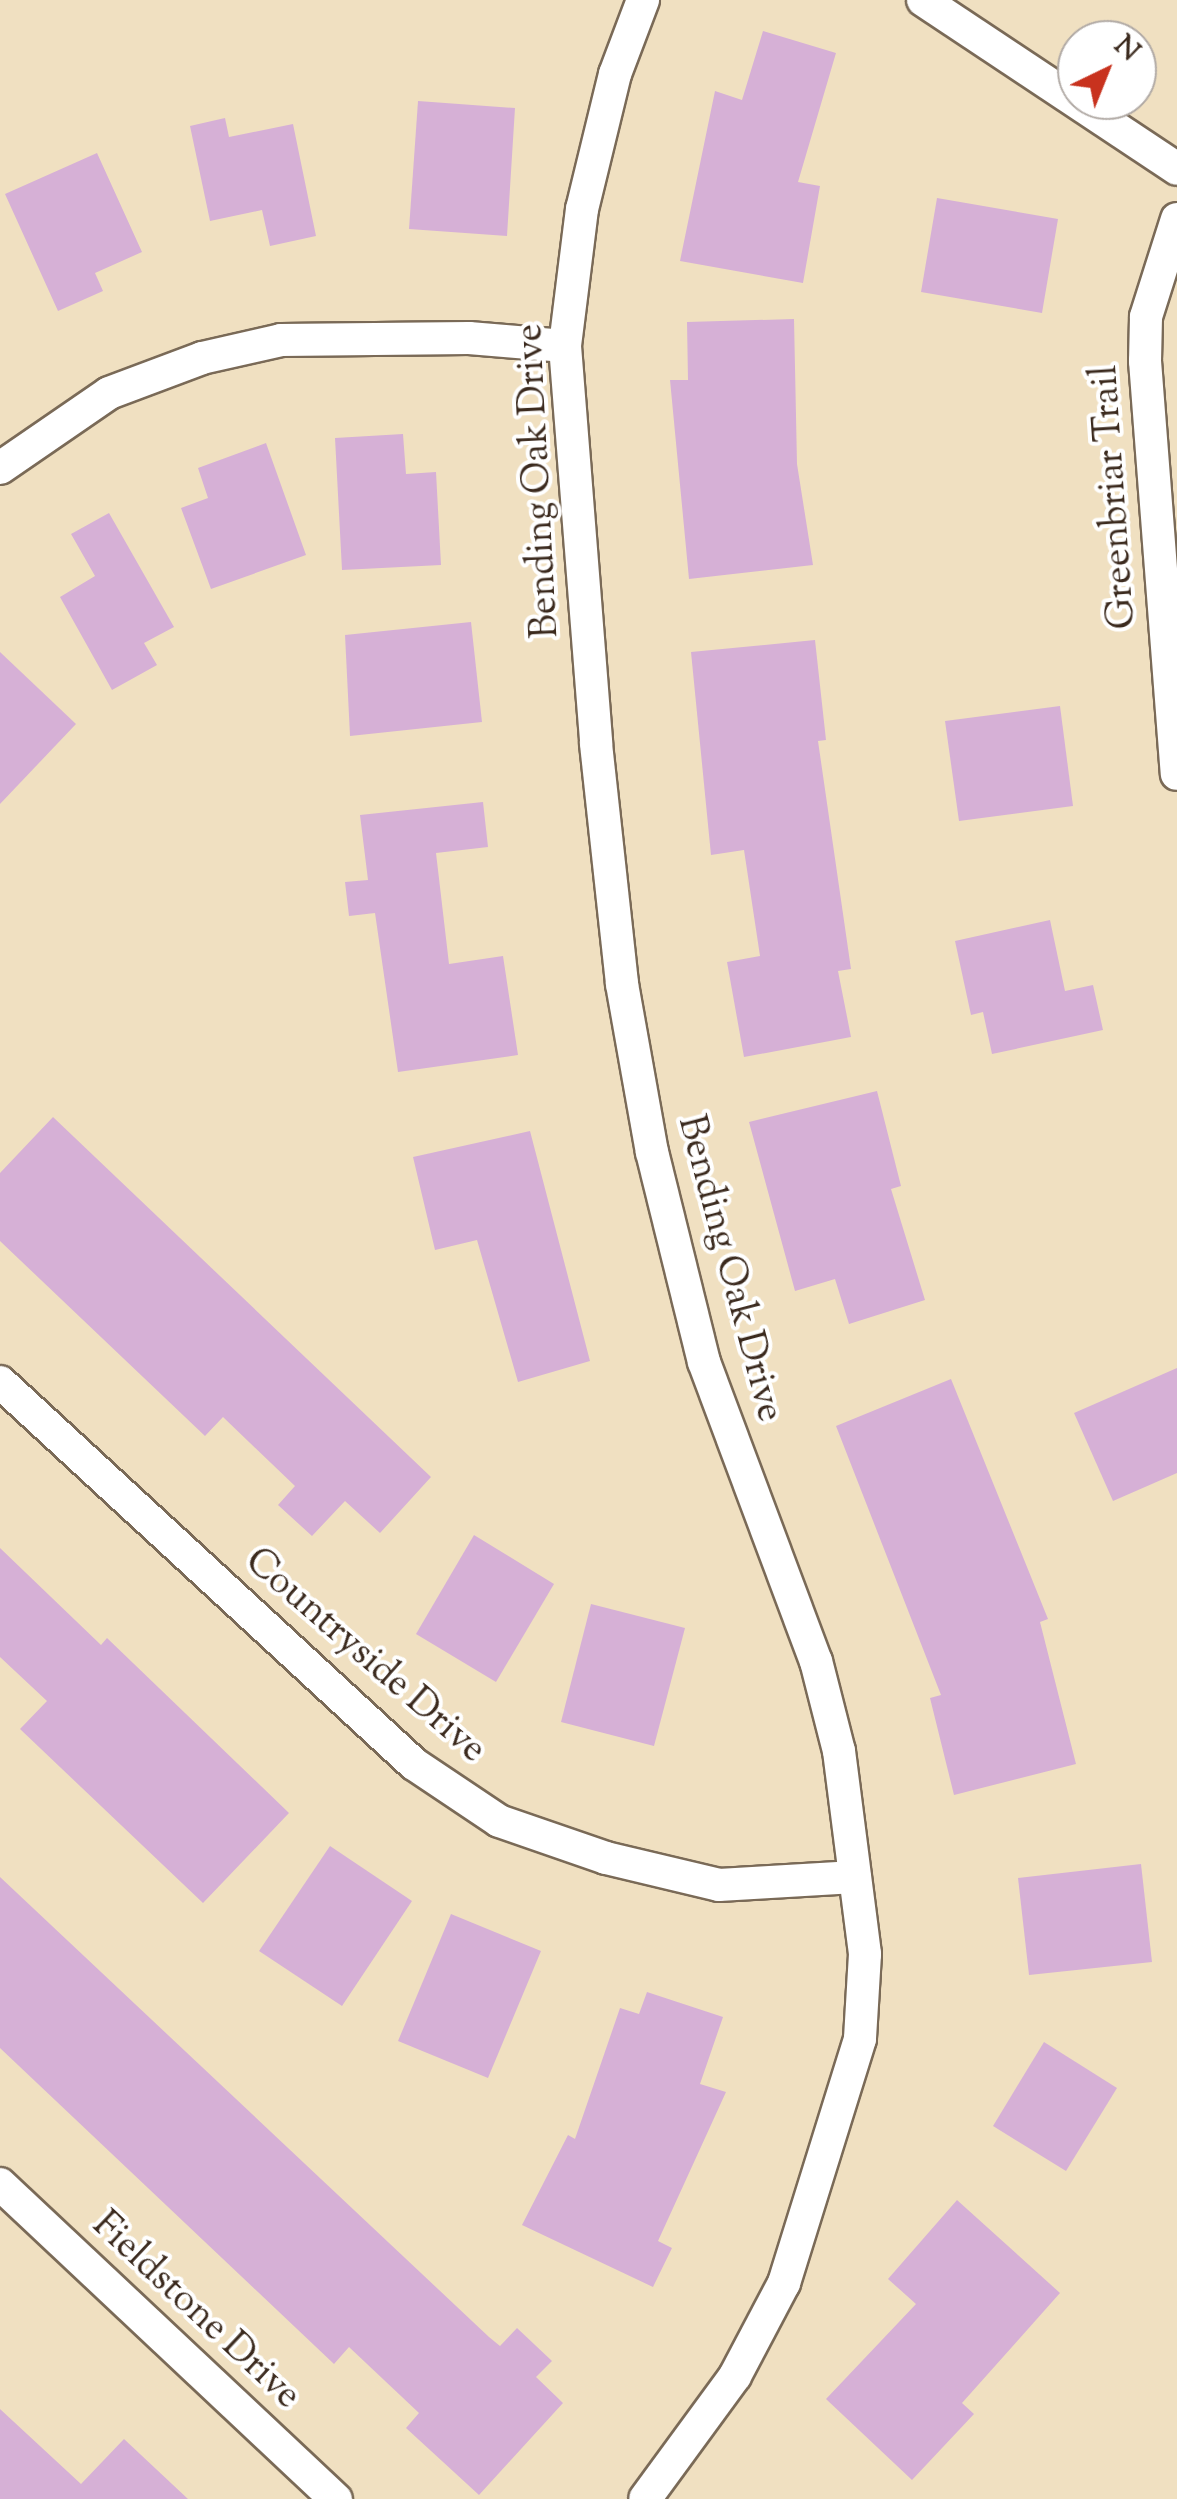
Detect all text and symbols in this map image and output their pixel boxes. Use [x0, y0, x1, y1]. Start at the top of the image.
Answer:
north arrow [1057, 20, 1157, 120]
text: N [1104, 27, 1148, 72]
street label: Bending Oak Drive [509, 323, 571, 639]
street label: Greenbriar Trail [1084, 363, 1148, 631]
street label: Bending Oak Drive [665, 1111, 791, 1427]
street label: Countryside Drive [234, 1540, 494, 1774]
street label: Fieldstone Drive [81, 2204, 309, 2420]

